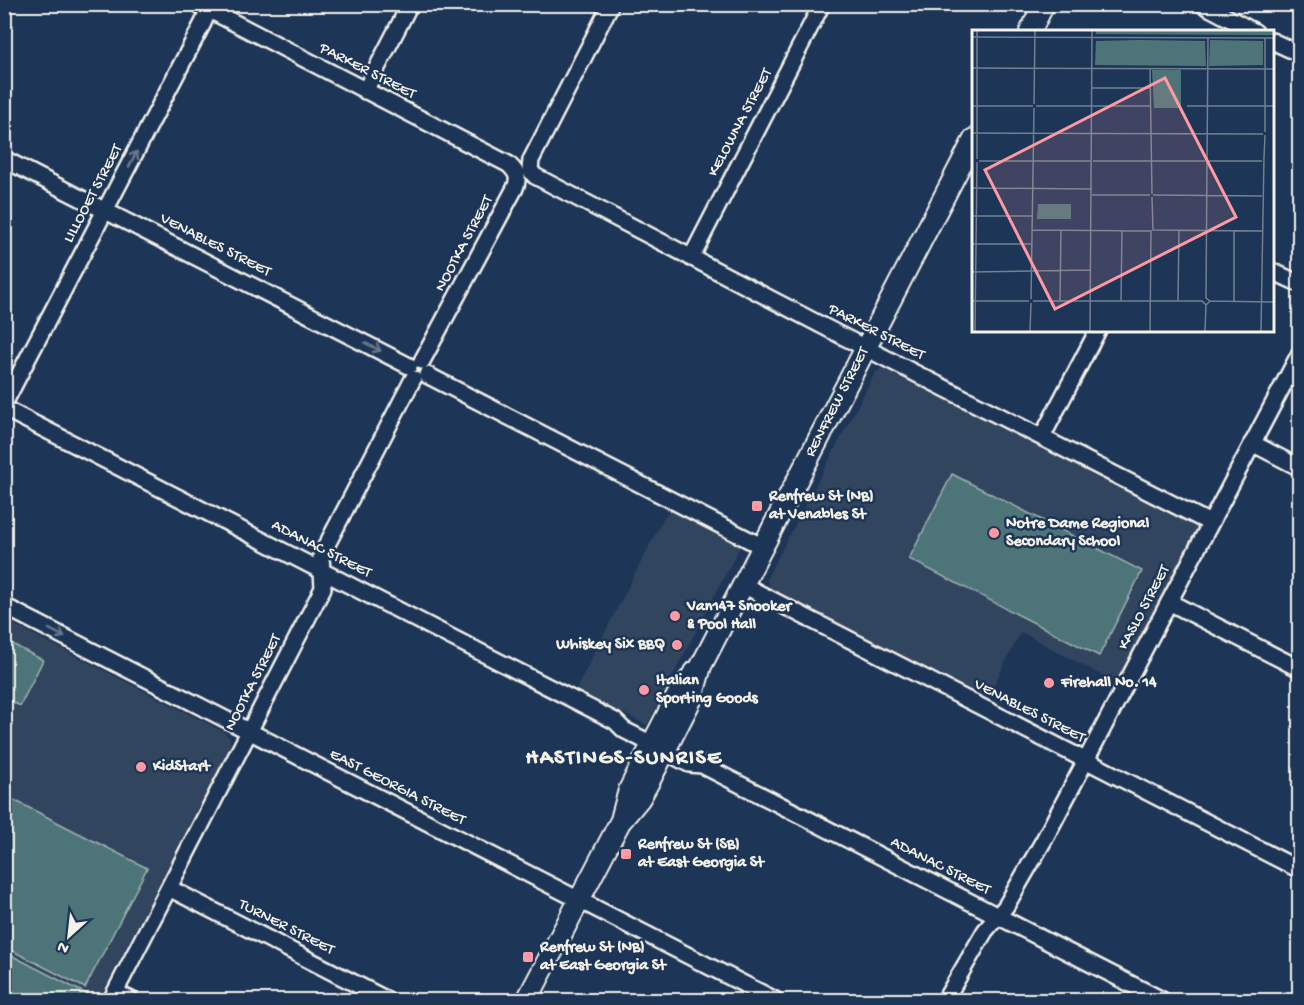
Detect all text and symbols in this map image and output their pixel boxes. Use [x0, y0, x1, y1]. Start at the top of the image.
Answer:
inset map [972, 30, 1274, 332]
street label: PARKER STREET [315, 39, 419, 105]
street label: KELOWNA STREET [705, 65, 778, 180]
street label: LILLOOET STREET [60, 141, 128, 246]
one-way arrow [127, 151, 139, 168]
street label: NOOTKA STREET [432, 192, 499, 295]
street label: VENABLES STREET [155, 209, 274, 283]
street label: PARKER STREET [824, 300, 928, 366]
one-way arrow [364, 341, 381, 353]
street label: RENFREW STREET [801, 344, 874, 460]
place label: Renfrew St (NB) at Venables St [768, 487, 874, 525]
marker: Renfrew St (NB) at Venables St [750, 499, 764, 513]
place label: Notre Dame Regional Secondary School [1006, 515, 1150, 552]
street label: ADANAC STREET [268, 517, 375, 584]
marker: Notre Dame Regional Secondary School [987, 526, 1001, 540]
street label: KASLO STREET [1115, 562, 1176, 654]
place label: Van147 Snooker & Pool Hall [686, 598, 794, 635]
marker: Van147 Snooker & Pool Hall [668, 609, 682, 623]
one-way arrow [47, 628, 65, 639]
street label: NOOTKA STREET [221, 631, 287, 735]
place label: Whiskey Six BBQ [555, 636, 665, 655]
marker: Whiskey Six BBQ [670, 638, 684, 652]
place label: Italian Sporting Goods [656, 672, 759, 709]
place label: Firehall No. 14 [1060, 674, 1157, 693]
street label: VENABLES STREET [969, 675, 1088, 749]
marker: Firehall No. 14 [1042, 676, 1056, 690]
marker: Italian Sporting Goods [637, 683, 651, 697]
street label: EAST GEORGIA STREET [326, 745, 469, 831]
district label: HASTINGS-SUNRISE [526, 746, 722, 772]
place label: KidStart [152, 758, 211, 777]
marker: KidStart [134, 760, 148, 774]
street label: ADANAC STREET [887, 834, 994, 901]
place label: Renfrew St (SB) at East Georgia St [637, 835, 765, 873]
marker: Renfrew St (SB) at East Georgia St [619, 847, 633, 861]
street label: TURNER STREET [234, 895, 338, 961]
north arrow [39, 906, 99, 966]
text: N [54, 935, 73, 957]
place label: Renfrew St (NB) at East Georgia St [539, 938, 667, 976]
marker: Renfrew St (NB) at East Georgia St [521, 950, 535, 964]

